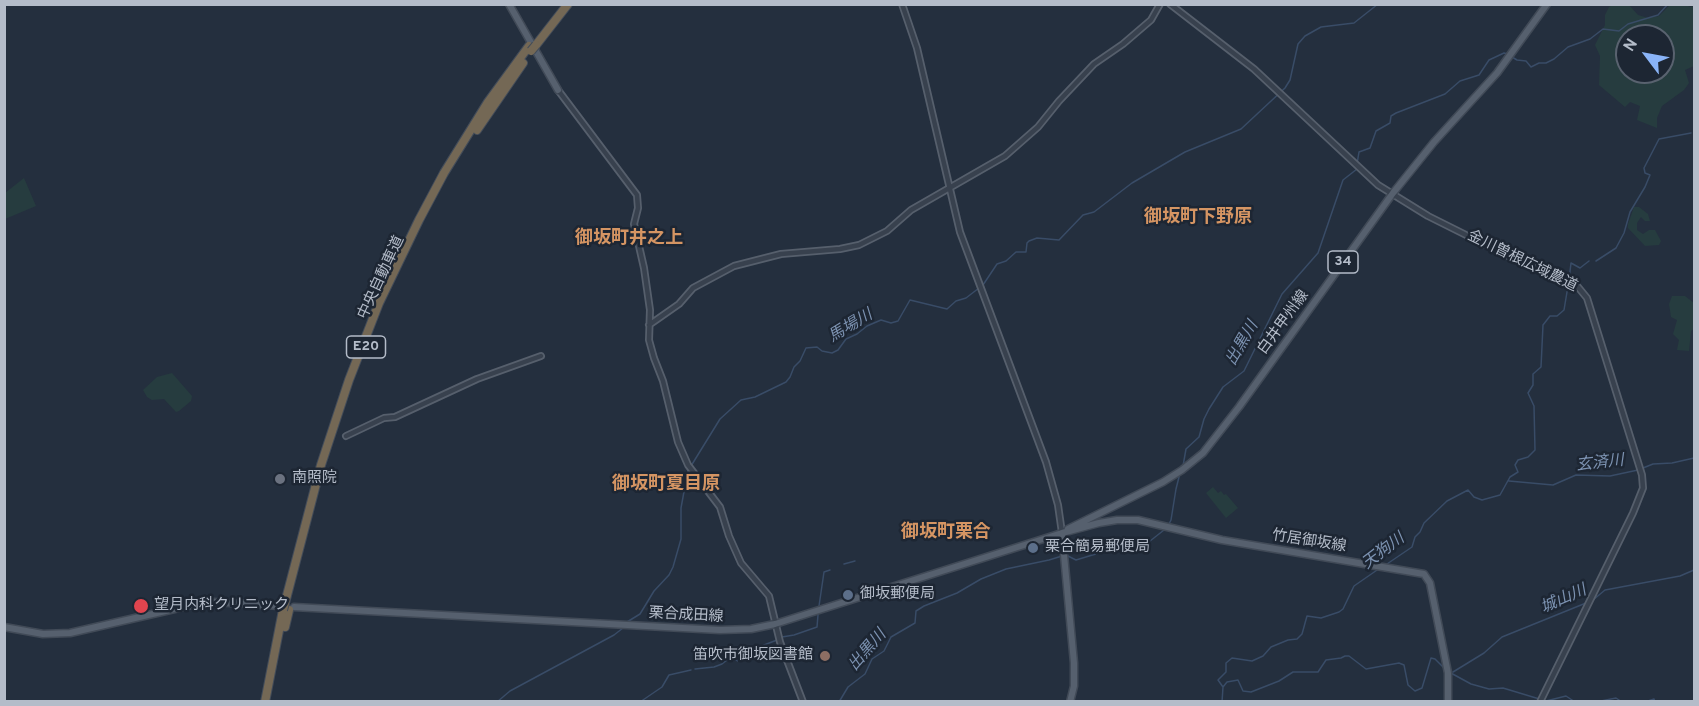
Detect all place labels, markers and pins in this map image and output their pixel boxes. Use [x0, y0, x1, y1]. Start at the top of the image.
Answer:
place label: 南照院 [292, 470, 337, 488]
marker: 南照院 [273, 472, 287, 486]
place label: 栗合簡易郵便局 [1045, 539, 1150, 557]
marker: 栗合簡易郵便局 [1026, 541, 1040, 555]
place label: 御坂郵便局 [860, 586, 935, 604]
marker: 御坂郵便局 [841, 588, 855, 602]
marker: 望月内科クリニック [132, 597, 150, 615]
place label: 望月内科クリニック [154, 597, 289, 615]
place label: 笛吹市御坂図書館 [693, 647, 813, 665]
marker: 笛吹市御坂図書館 [818, 649, 832, 663]

